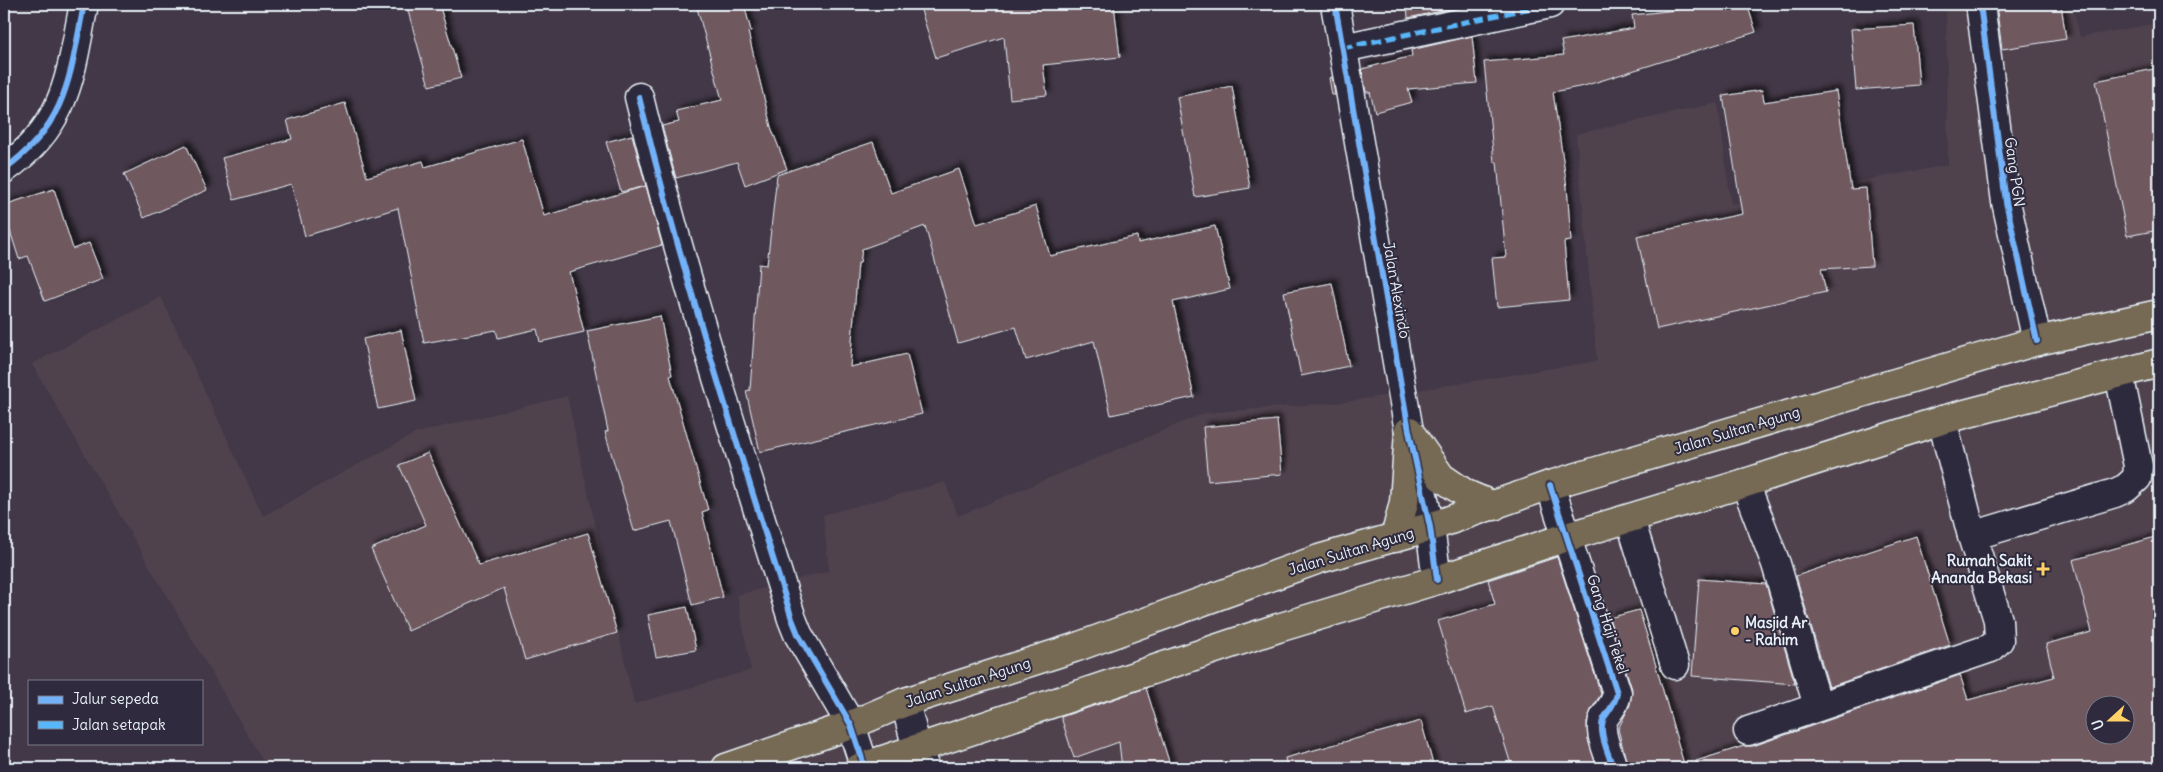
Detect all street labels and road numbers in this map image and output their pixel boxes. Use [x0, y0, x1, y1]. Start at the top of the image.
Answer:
street label: Gang PGN [2001, 136, 2029, 208]
street label: Jalan Alexindo [1379, 240, 1415, 340]
street label: Jalan Sultan Agung [1672, 402, 1802, 458]
street label: Jalan Sultan Agung [1286, 523, 1416, 579]
street label: Gang Haji Tekel [1583, 572, 1633, 676]
street label: Jalan Sultan Agung [903, 653, 1033, 711]

